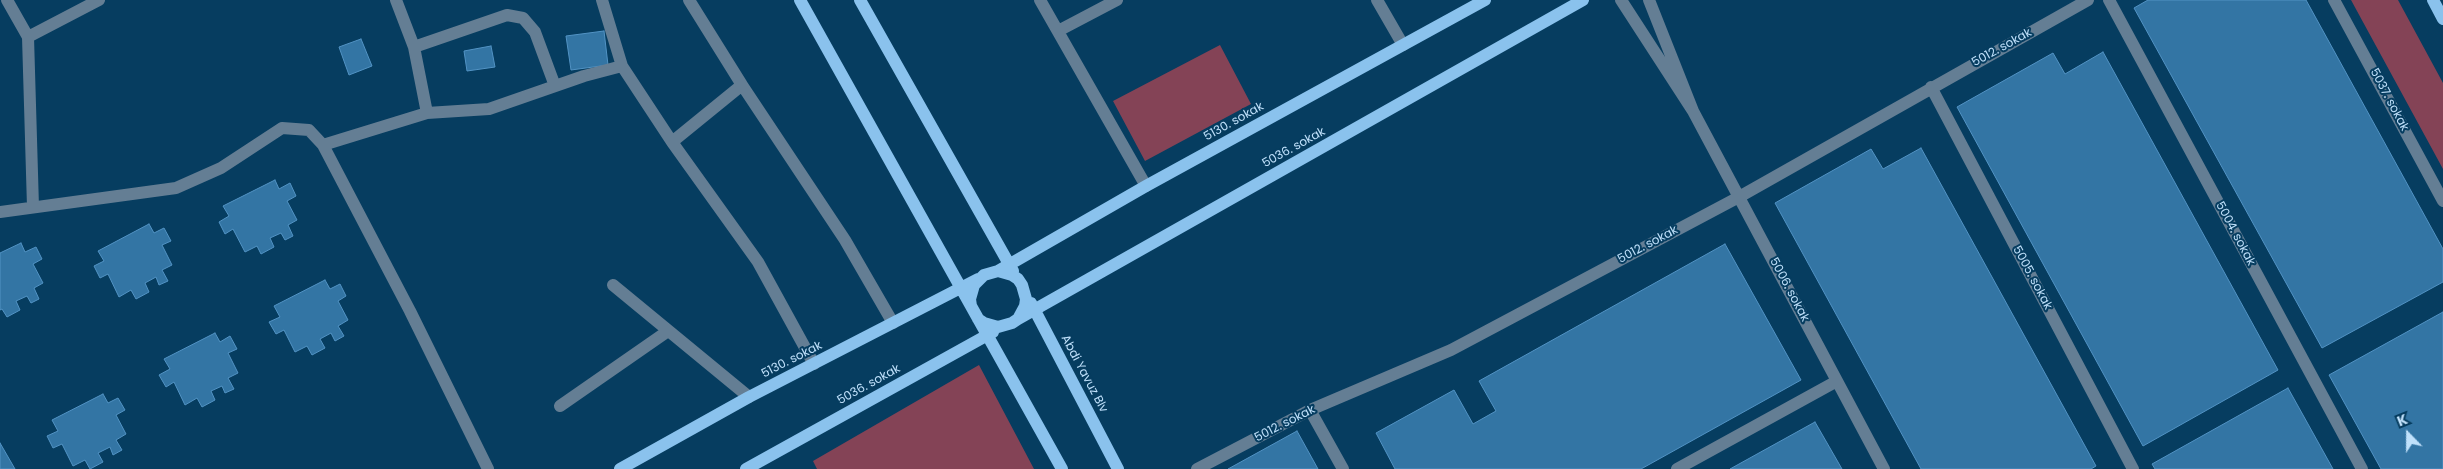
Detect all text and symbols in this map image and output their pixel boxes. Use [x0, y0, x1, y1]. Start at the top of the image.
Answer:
street label: 5012. sokak [1970, 26, 2034, 70]
street label: 5037. sokak [2366, 66, 2412, 134]
street label: 5130. sokak [1202, 100, 1266, 144]
street label: 5036. sokak [1260, 125, 1328, 171]
street label: 5004. sokak [2212, 200, 2258, 268]
street label: 5012. sokak [1616, 223, 1680, 267]
street label: 5005. sokak [2009, 244, 2055, 312]
street label: 5006. sokak [1766, 256, 1812, 324]
street label: Abdi Yavuz Blv [1058, 333, 1110, 415]
street label: 5130. sokak [759, 339, 825, 381]
street label: 5036. sokak [835, 362, 903, 408]
street label: 5012. sokak [1252, 403, 1318, 445]
north arrow [2383, 409, 2433, 459]
text: K [2394, 409, 2411, 431]

